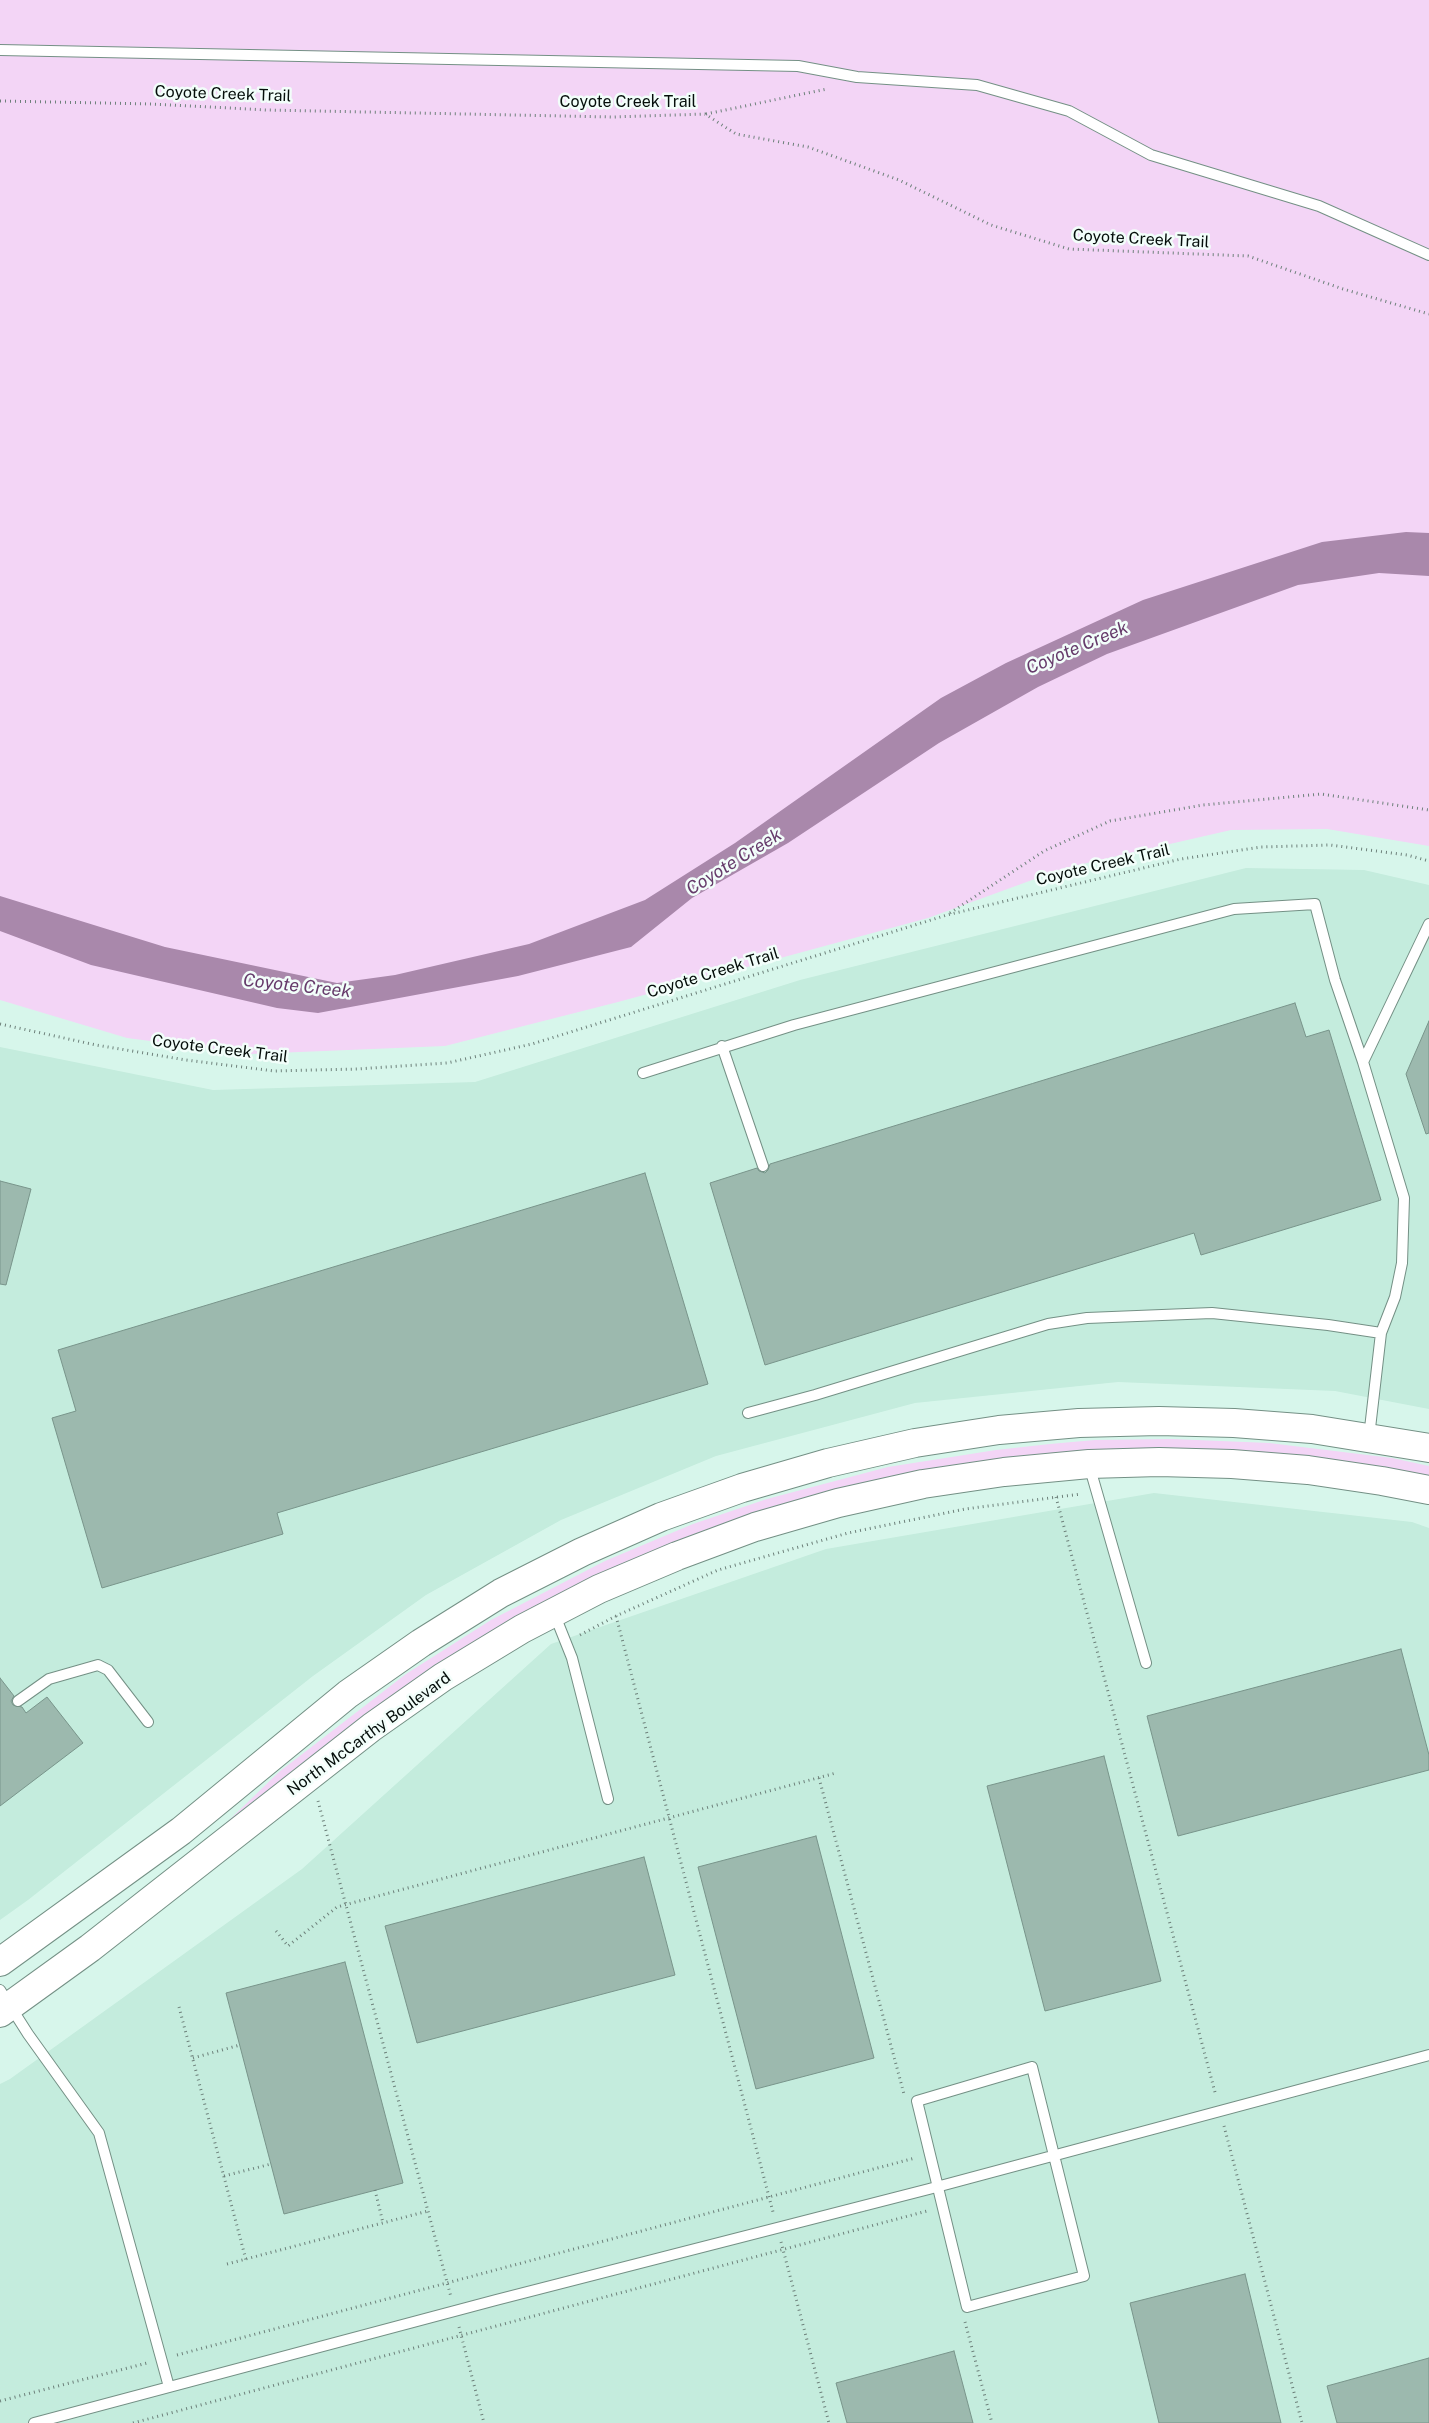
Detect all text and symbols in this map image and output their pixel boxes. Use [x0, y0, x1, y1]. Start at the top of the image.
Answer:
street label: Coyote Creek Trail [154, 82, 292, 106]
street label: Coyote Creek Trail [560, 92, 696, 112]
street label: Coyote Creek Trail [1072, 226, 1210, 252]
water label: Coyote Creek [1023, 617, 1131, 679]
water label: Coyote Creek [682, 824, 786, 900]
street label: Coyote Creek Trail [1034, 840, 1172, 890]
street label: Coyote Creek Trail [645, 944, 781, 1002]
water label: Coyote Creek [242, 970, 352, 1002]
street label: Coyote Creek Trail [151, 1031, 289, 1067]
street label: North McCarthy Boulevard [283, 1668, 455, 1800]

